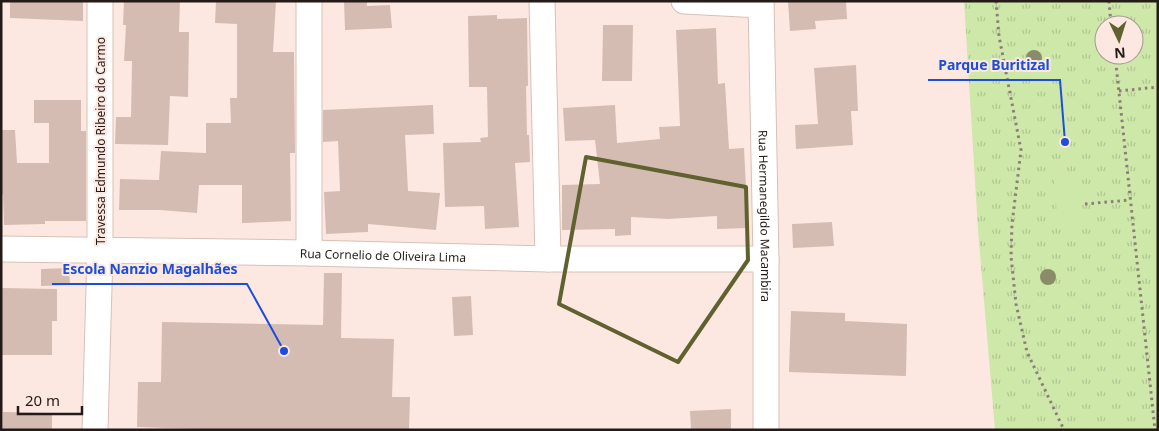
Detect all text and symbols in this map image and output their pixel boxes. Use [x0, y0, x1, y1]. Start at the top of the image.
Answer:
north arrow [1094, 15, 1144, 65]
street label: Travessa Edmundo Ribeiro do Carmo [92, 37, 109, 245]
text: N [1114, 44, 1126, 63]
callout: Parque Buritizal [928, 51, 1060, 80]
text: Parque Buritizal [938, 55, 1050, 74]
street label: Rua Hermanegildo Macambira [755, 130, 775, 302]
street label: Rua Cornelio de Oliveira Lima [300, 244, 466, 265]
callout: Escola Nanzio Magalhães [52, 255, 247, 284]
text: Escola Nanzio Magalhães [62, 259, 238, 278]
scale bar [18, 384, 81, 416]
text: 20 m [25, 390, 60, 410]

